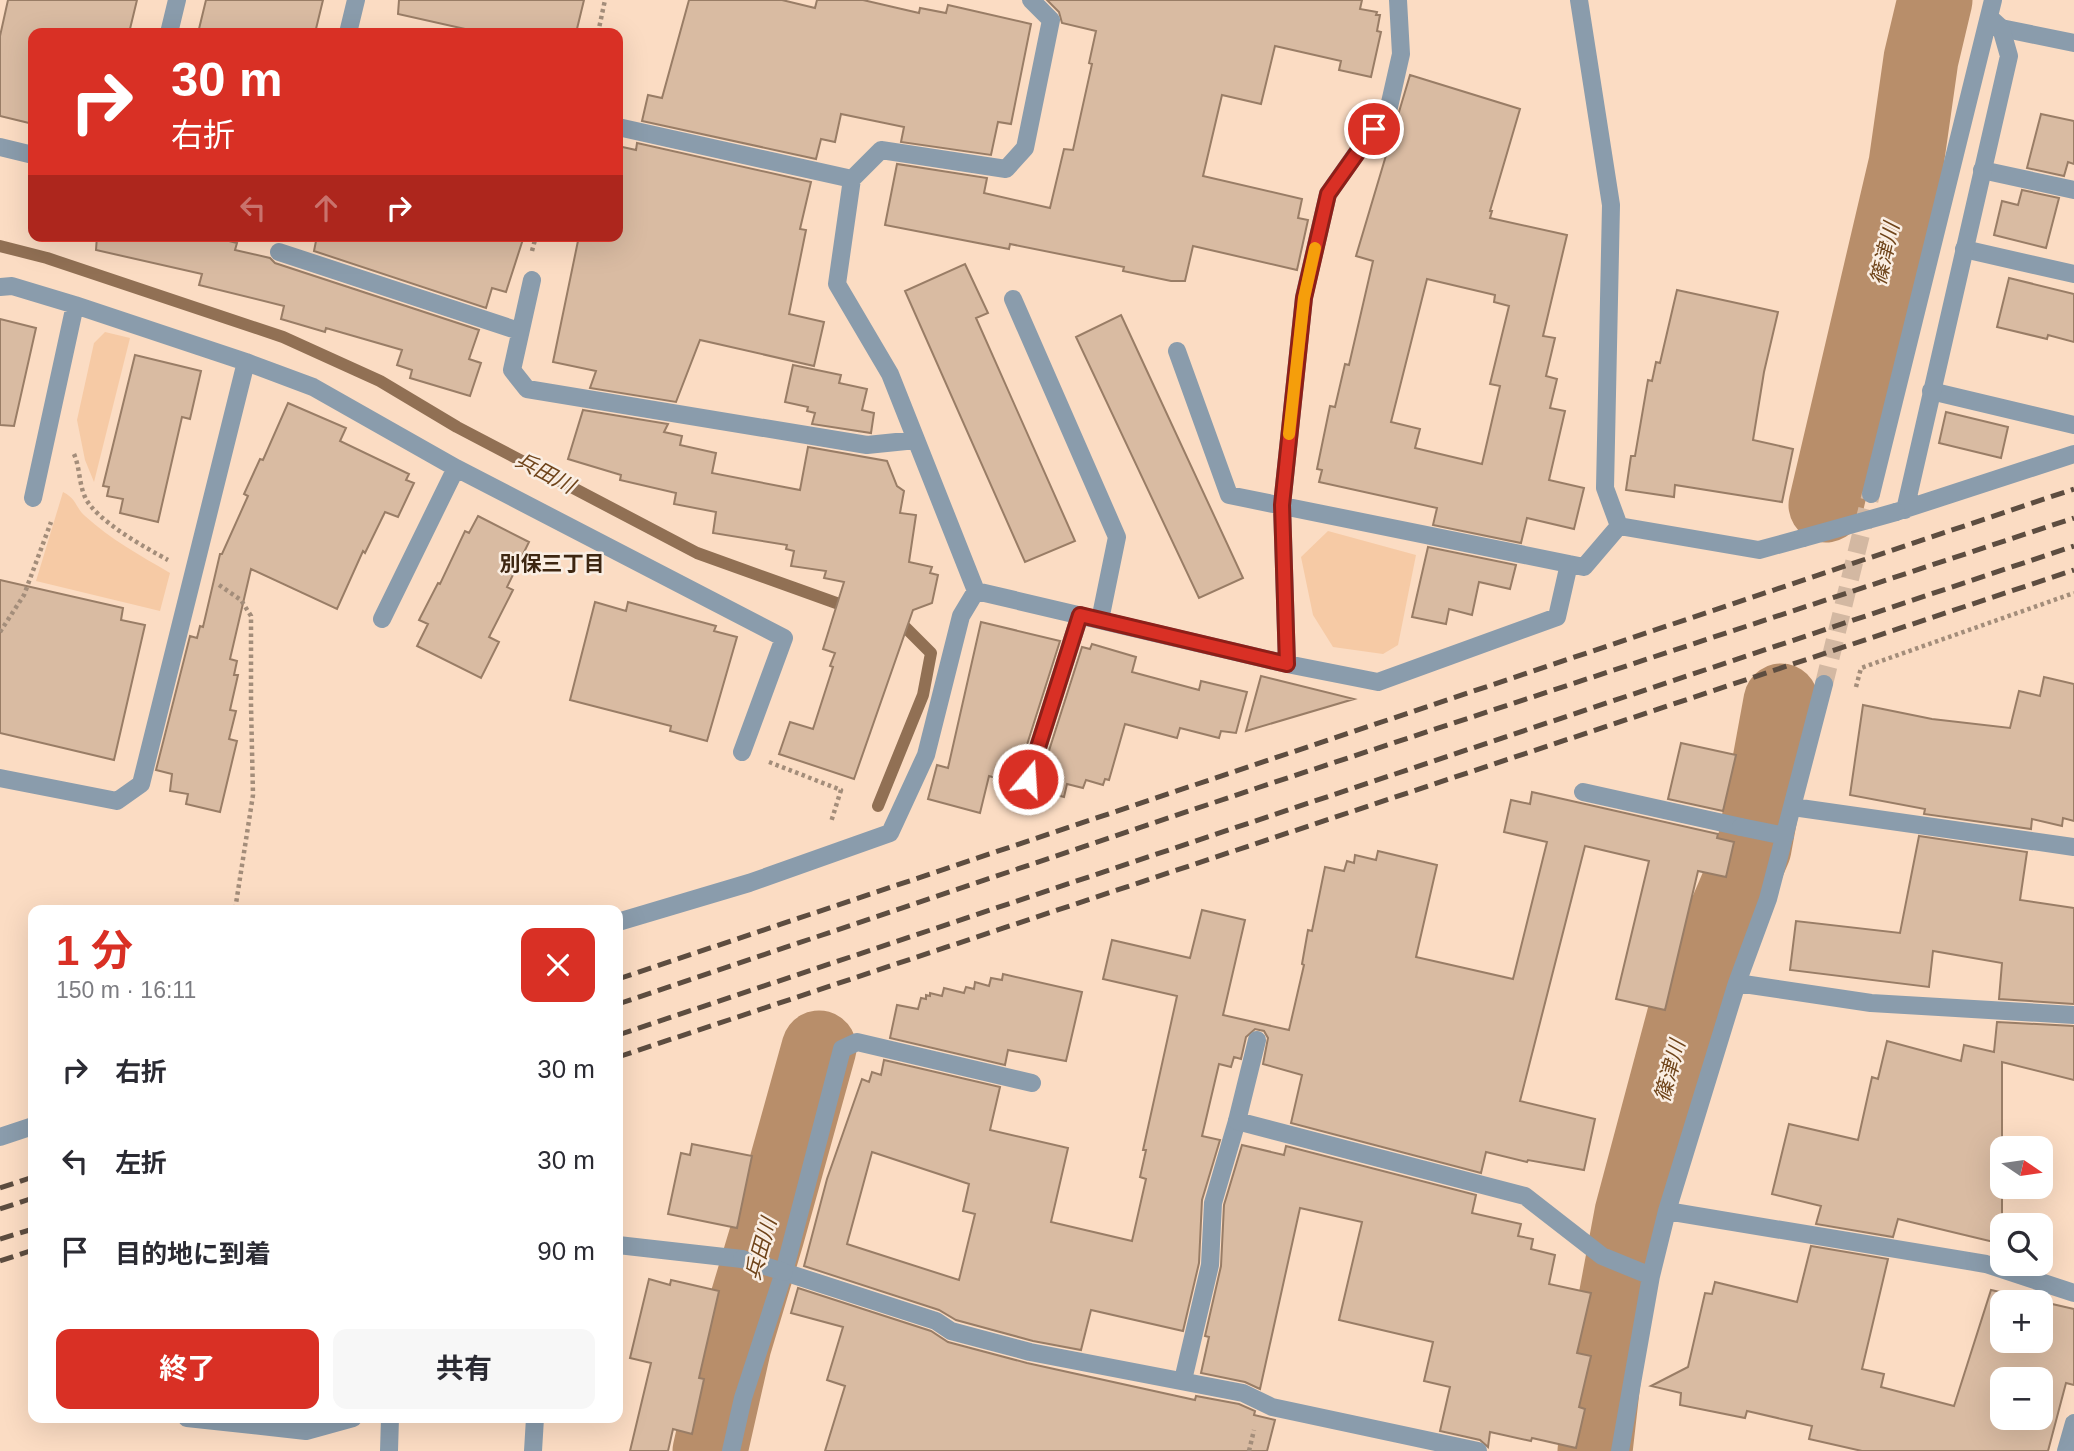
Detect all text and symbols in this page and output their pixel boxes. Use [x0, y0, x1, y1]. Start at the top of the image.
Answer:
text: 30 m [171, 52, 283, 106]
icon: right [56, 56, 147, 147]
pin [1344, 99, 1404, 159]
icon: arrive [1355, 110, 1393, 148]
text: 右折 [171, 117, 235, 153]
icon: left [234, 189, 272, 227]
icon: ahead [307, 189, 345, 227]
icon: right [380, 189, 418, 227]
water label: 篠津川 [1866, 219, 1903, 287]
water label: 兵田川 [512, 448, 580, 498]
district label: 別保三丁目 [500, 552, 605, 575]
position arrow [991, 742, 1065, 816]
text: 1 分 [56, 927, 133, 974]
button: close [521, 928, 595, 1002]
text: 150 m · 16:11 [56, 977, 196, 1003]
water label: 篠津川 [1650, 1036, 1689, 1104]
icon: right [56, 1051, 94, 1089]
text: 30 m [537, 1054, 595, 1084]
text: 右折 [115, 1057, 167, 1087]
north arrow [1990, 1136, 2053, 1199]
map controls [1990, 1136, 2053, 1430]
icon: left [56, 1142, 94, 1180]
text: 30 m [537, 1145, 595, 1175]
text: 左折 [115, 1148, 167, 1178]
water label: 兵田川 [741, 1213, 781, 1282]
button: search [1990, 1213, 2053, 1276]
icon: arrive [56, 1233, 94, 1271]
text: 90 m [537, 1236, 595, 1266]
text: 目的地に到着 [115, 1239, 271, 1269]
button: + [1990, 1290, 2053, 1353]
button: 終了 [56, 1329, 319, 1409]
button: 共有 [333, 1329, 595, 1409]
button: − [1990, 1367, 2053, 1430]

